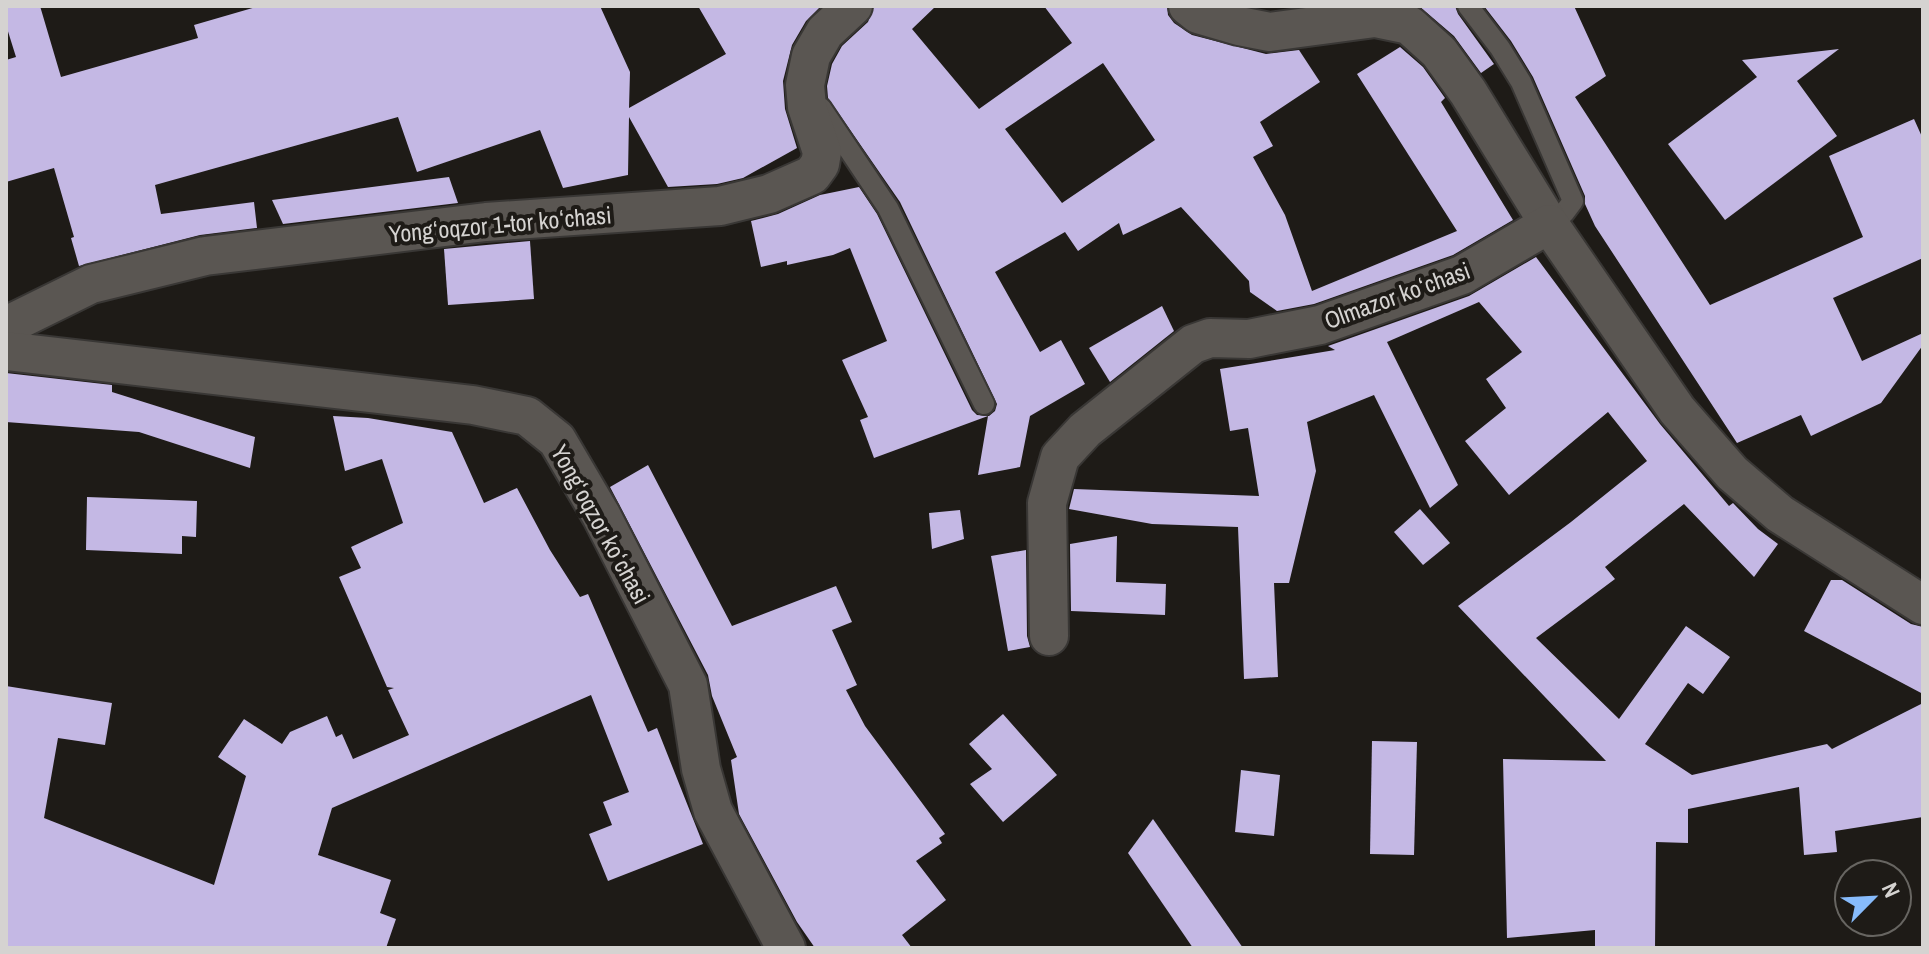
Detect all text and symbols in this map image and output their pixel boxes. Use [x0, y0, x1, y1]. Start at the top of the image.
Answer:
street label: Yongʻoqzor 1-tor koʻchasi [387, 198, 613, 250]
street label: Olmazor koʻchasi [1320, 254, 1474, 336]
street label: Yongʻoqzor koʻchasi [544, 439, 658, 609]
north arrow [1833, 858, 1913, 938]
text: N [1875, 878, 1908, 902]

